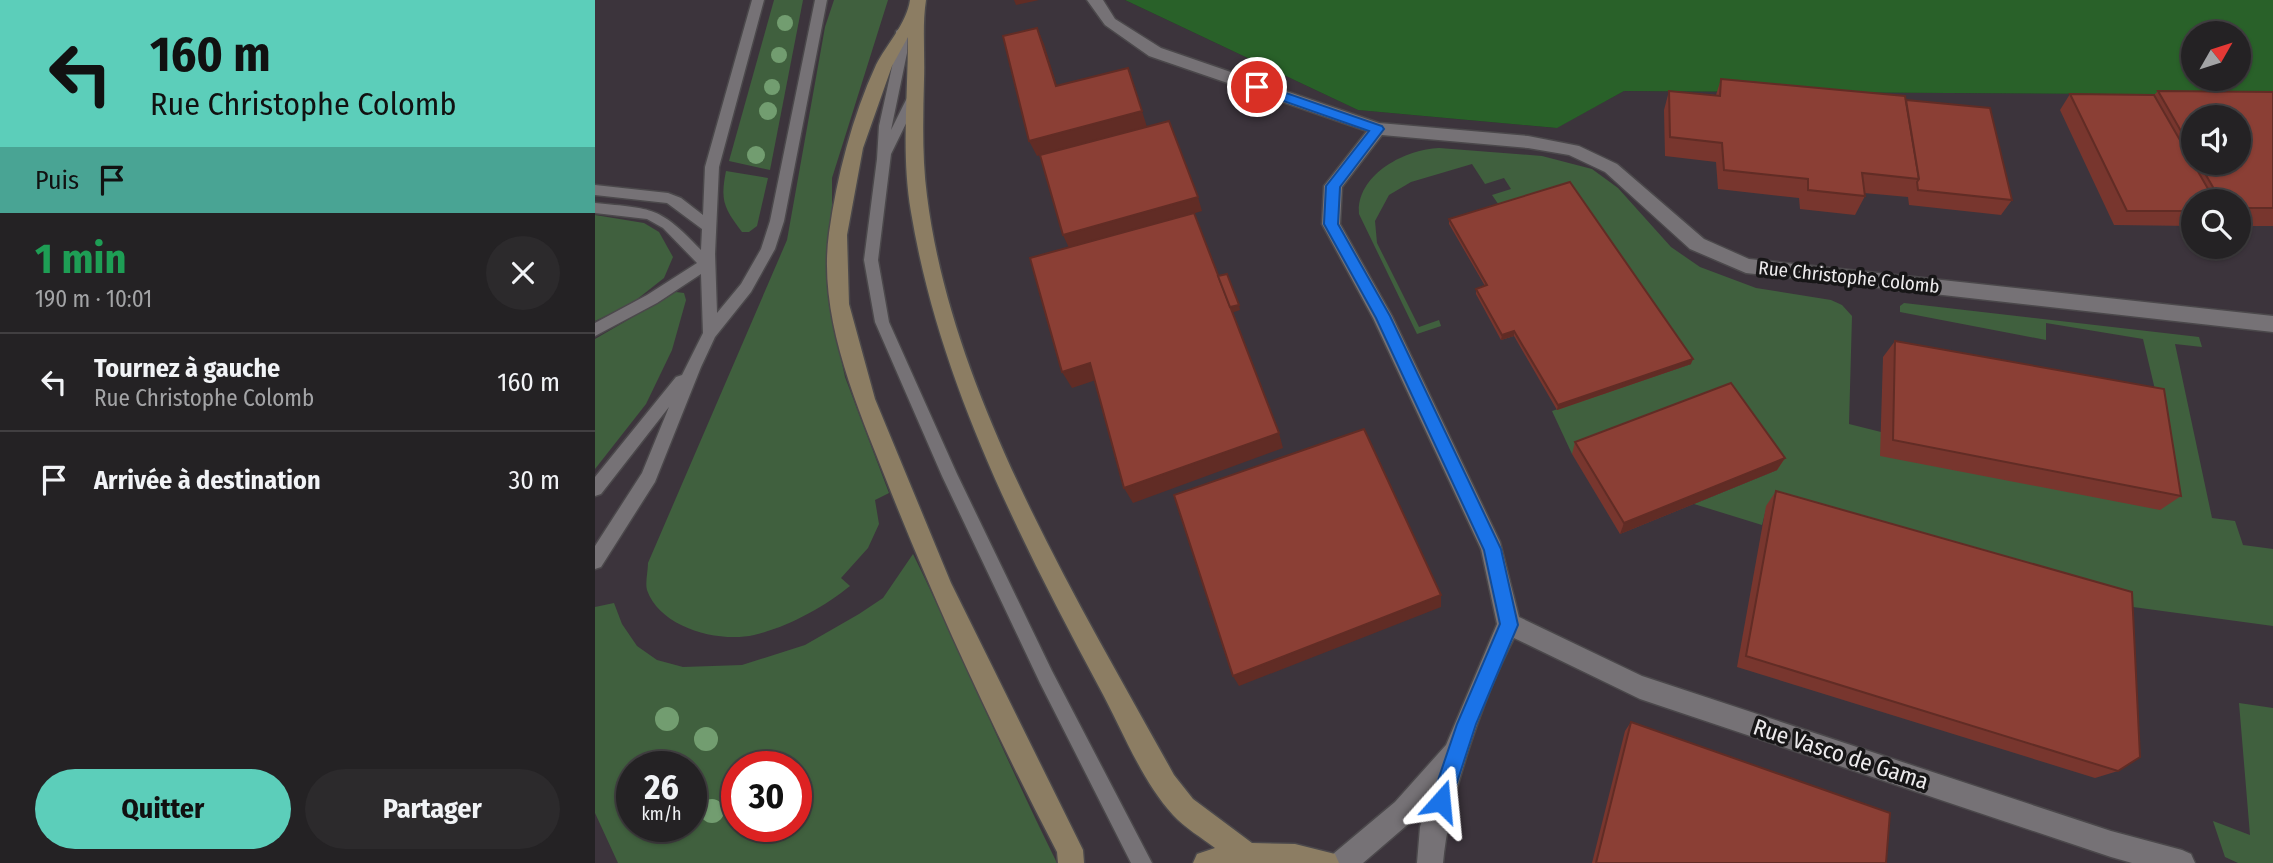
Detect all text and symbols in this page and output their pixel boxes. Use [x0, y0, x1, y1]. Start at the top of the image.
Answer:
north arrow [2181, 21, 2251, 91]
map controls [2181, 21, 2251, 259]
text: 160 m [150, 25, 271, 84]
icon: left [35, 28, 126, 119]
pin [1227, 57, 1287, 117]
icon: arrive [1238, 68, 1276, 106]
text: Rue Christophe Colomb [150, 85, 456, 123]
button: sound [2181, 105, 2251, 175]
icon: arrive [93, 161, 131, 199]
text: Puis [35, 165, 79, 196]
button: search [2181, 189, 2251, 259]
text: 1 min [35, 234, 126, 284]
button: close [486, 236, 560, 310]
street label: Rue Christophe Colomb [1757, 256, 1941, 298]
text: 190 m · 10:01 [35, 285, 152, 313]
text: Tournez à gauche [94, 353, 280, 384]
icon: left [35, 363, 73, 401]
text: 160 m [497, 367, 560, 398]
text: Rue Christophe Colomb [94, 384, 314, 412]
icon: arrive [35, 461, 73, 499]
text: Arrivée à destination [94, 465, 321, 496]
text: 30 m [509, 465, 560, 496]
street label: Rue Vasco de Gama [1750, 712, 1932, 796]
speed limit sign: 30 [721, 751, 812, 842]
position arrow [1404, 764, 1478, 838]
text: 26 [644, 766, 679, 808]
button: Quitter [35, 769, 291, 849]
button: Partager [305, 769, 560, 849]
text: km/h [641, 803, 682, 825]

